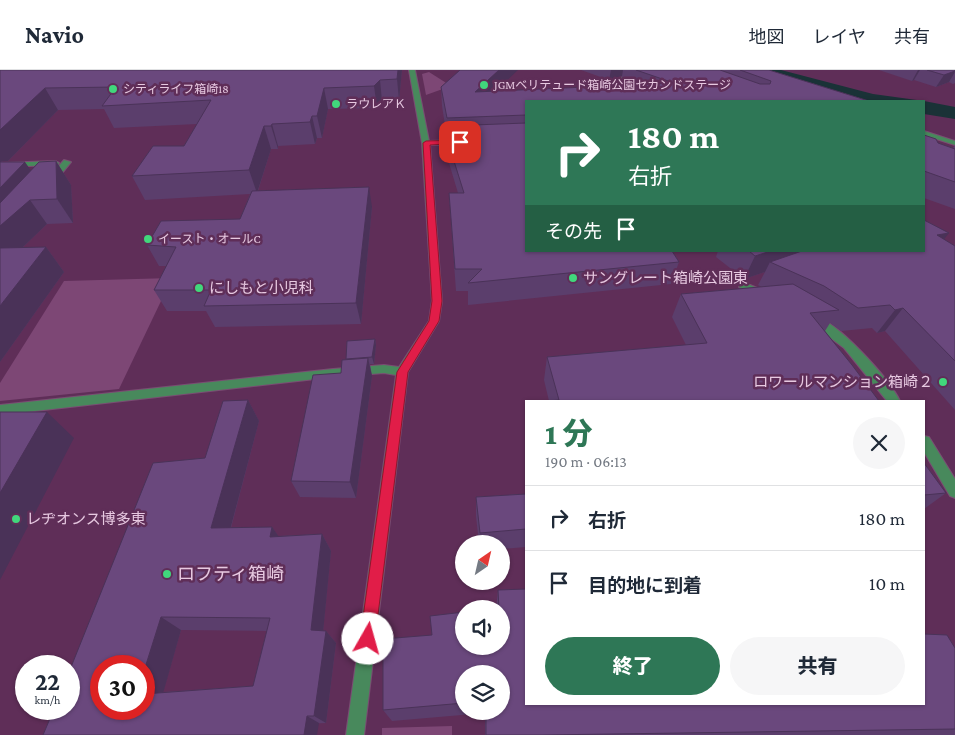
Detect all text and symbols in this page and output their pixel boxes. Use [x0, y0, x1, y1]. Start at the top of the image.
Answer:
text: Navio [25, 21, 84, 48]
text: 地図 [749, 27, 785, 47]
text: レイヤ [813, 27, 866, 47]
text: 共有 [894, 27, 930, 47]
place label: JGMベリテュード箱崎公園セカンドステージ [493, 78, 731, 92]
marker: JGMベリテュード箱崎公園セカンドステージ [478, 79, 490, 91]
place label: シティライフ箱崎18 [123, 82, 229, 96]
marker: シティライフ箱崎18 [107, 83, 119, 95]
place label: ラウレアＫ [346, 97, 406, 111]
marker: ラウレアＫ [330, 98, 342, 110]
text: 180 m [628, 117, 719, 156]
icon: right [545, 120, 610, 185]
pin [439, 121, 481, 163]
icon: arrive [446, 128, 474, 156]
text: 右折 [628, 164, 672, 189]
icon: arrive [612, 215, 640, 243]
text: その先 [545, 221, 602, 242]
place label: イースト・オールC [158, 232, 260, 246]
marker: イースト・オールC [142, 233, 154, 245]
place label: サングレート箱崎公園東 [583, 270, 748, 286]
marker: サングレート箱崎公園東 [567, 272, 579, 284]
place label: にしもと小児科 [209, 280, 314, 296]
marker: にしもと小児科 [193, 282, 205, 294]
place label: ロワールマンション箱崎２ [753, 374, 933, 390]
marker: ロワールマンション箱崎２ [937, 376, 949, 388]
text: 1 分 [545, 417, 593, 450]
button: close [853, 417, 905, 469]
text: 190 m · 06:13 [545, 453, 627, 470]
icon: right [545, 504, 573, 532]
text: 180 m [859, 508, 905, 529]
place label: レヂオンス博多東 [26, 510, 146, 527]
text: 右折 [588, 510, 626, 531]
marker: レヂオンス博多東 [10, 513, 22, 525]
north arrow [455, 535, 510, 590]
map controls [455, 535, 510, 720]
place label: ロフティ箱崎 [177, 564, 284, 584]
marker: ロフティ箱崎 [161, 568, 173, 580]
icon: arrive [545, 569, 573, 597]
text: 10 m [869, 573, 905, 594]
text: 目的地に到着 [588, 575, 702, 596]
button: sound [455, 600, 510, 655]
position arrow [341, 612, 393, 664]
button: 終了 [545, 637, 720, 695]
button: 共有 [730, 637, 905, 695]
speed limit sign: 30 [90, 655, 155, 720]
button: layers [455, 665, 510, 720]
text: 22 [35, 668, 60, 695]
text: km/h [35, 693, 60, 707]

